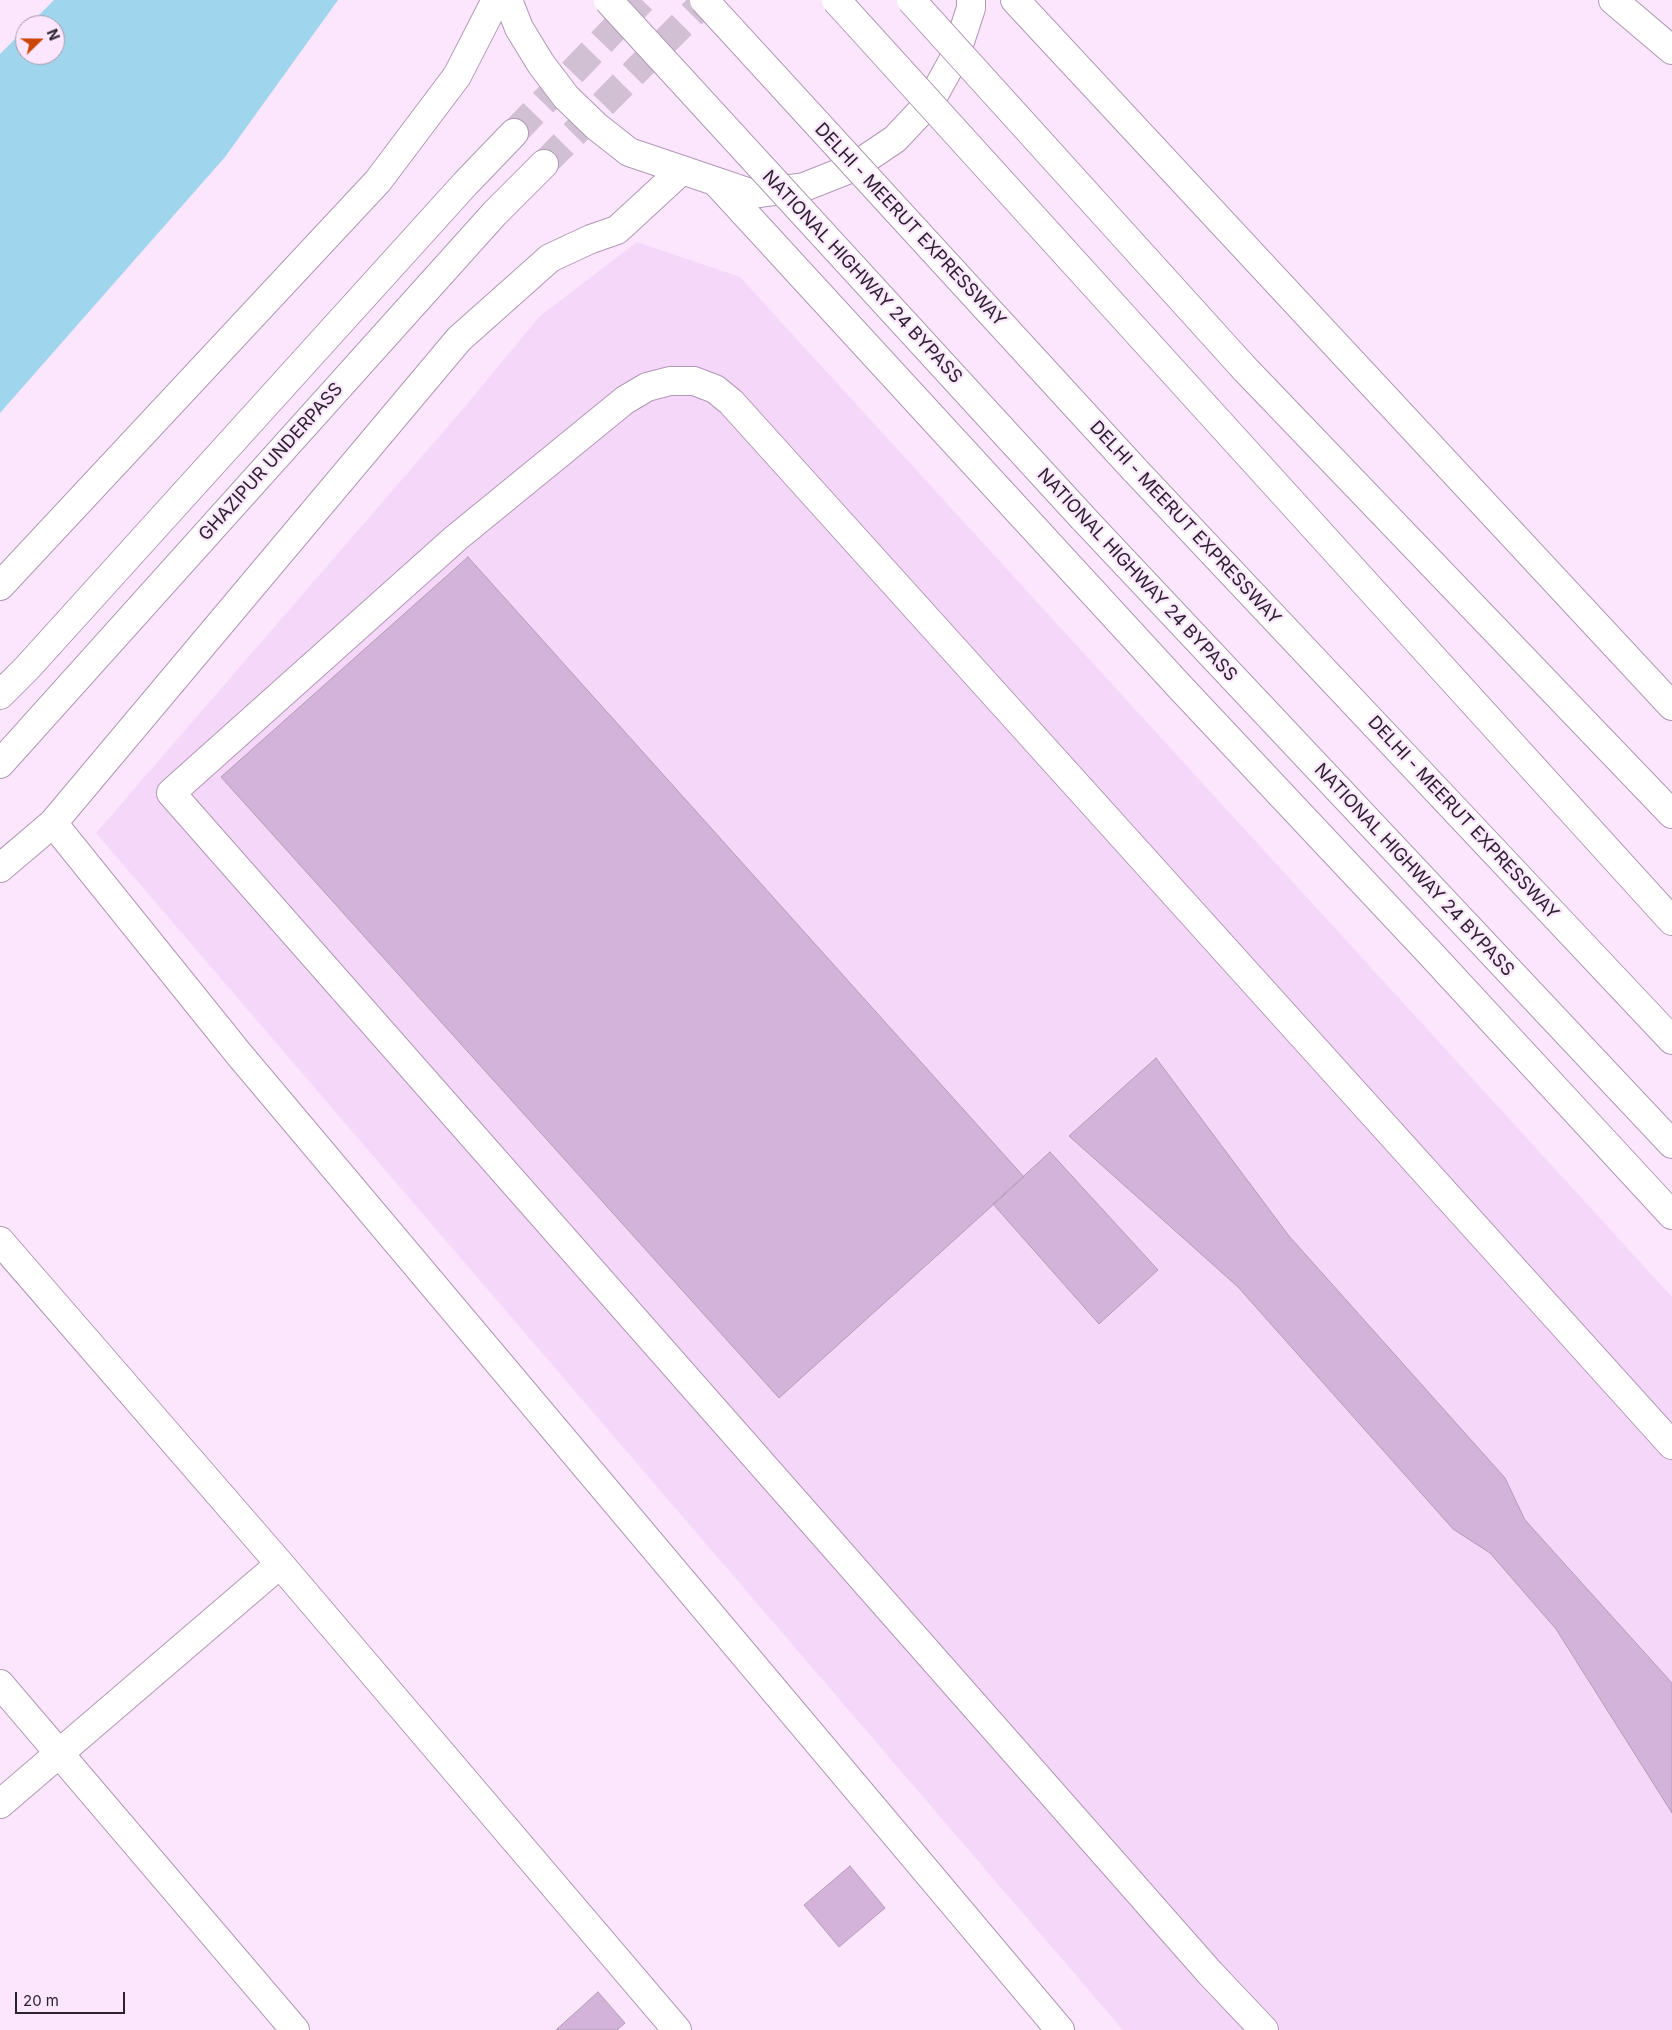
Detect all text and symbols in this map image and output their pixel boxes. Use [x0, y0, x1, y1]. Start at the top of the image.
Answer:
north arrow [15, 15, 65, 65]
text: N [44, 26, 63, 43]
street label: DELHI - MEERUT EXPRESSWAY [810, 119, 1010, 331]
street label: NATIONAL HIGHWAY 24 BYPASS [758, 166, 966, 388]
street label: GHAZIPUR UNDERPASS [194, 379, 348, 545]
street label: DELHI - MEERUT EXPRESSWAY [1085, 417, 1285, 629]
street label: NATIONAL HIGHWAY 24 BYPASS [1033, 464, 1241, 686]
street label: DELHI - MEERUT EXPRESSWAY [1363, 712, 1563, 924]
street label: NATIONAL HIGHWAY 24 BYPASS [1310, 759, 1518, 981]
scale bar [18, 1982, 128, 2014]
text: 20 m [23, 1991, 59, 2010]

